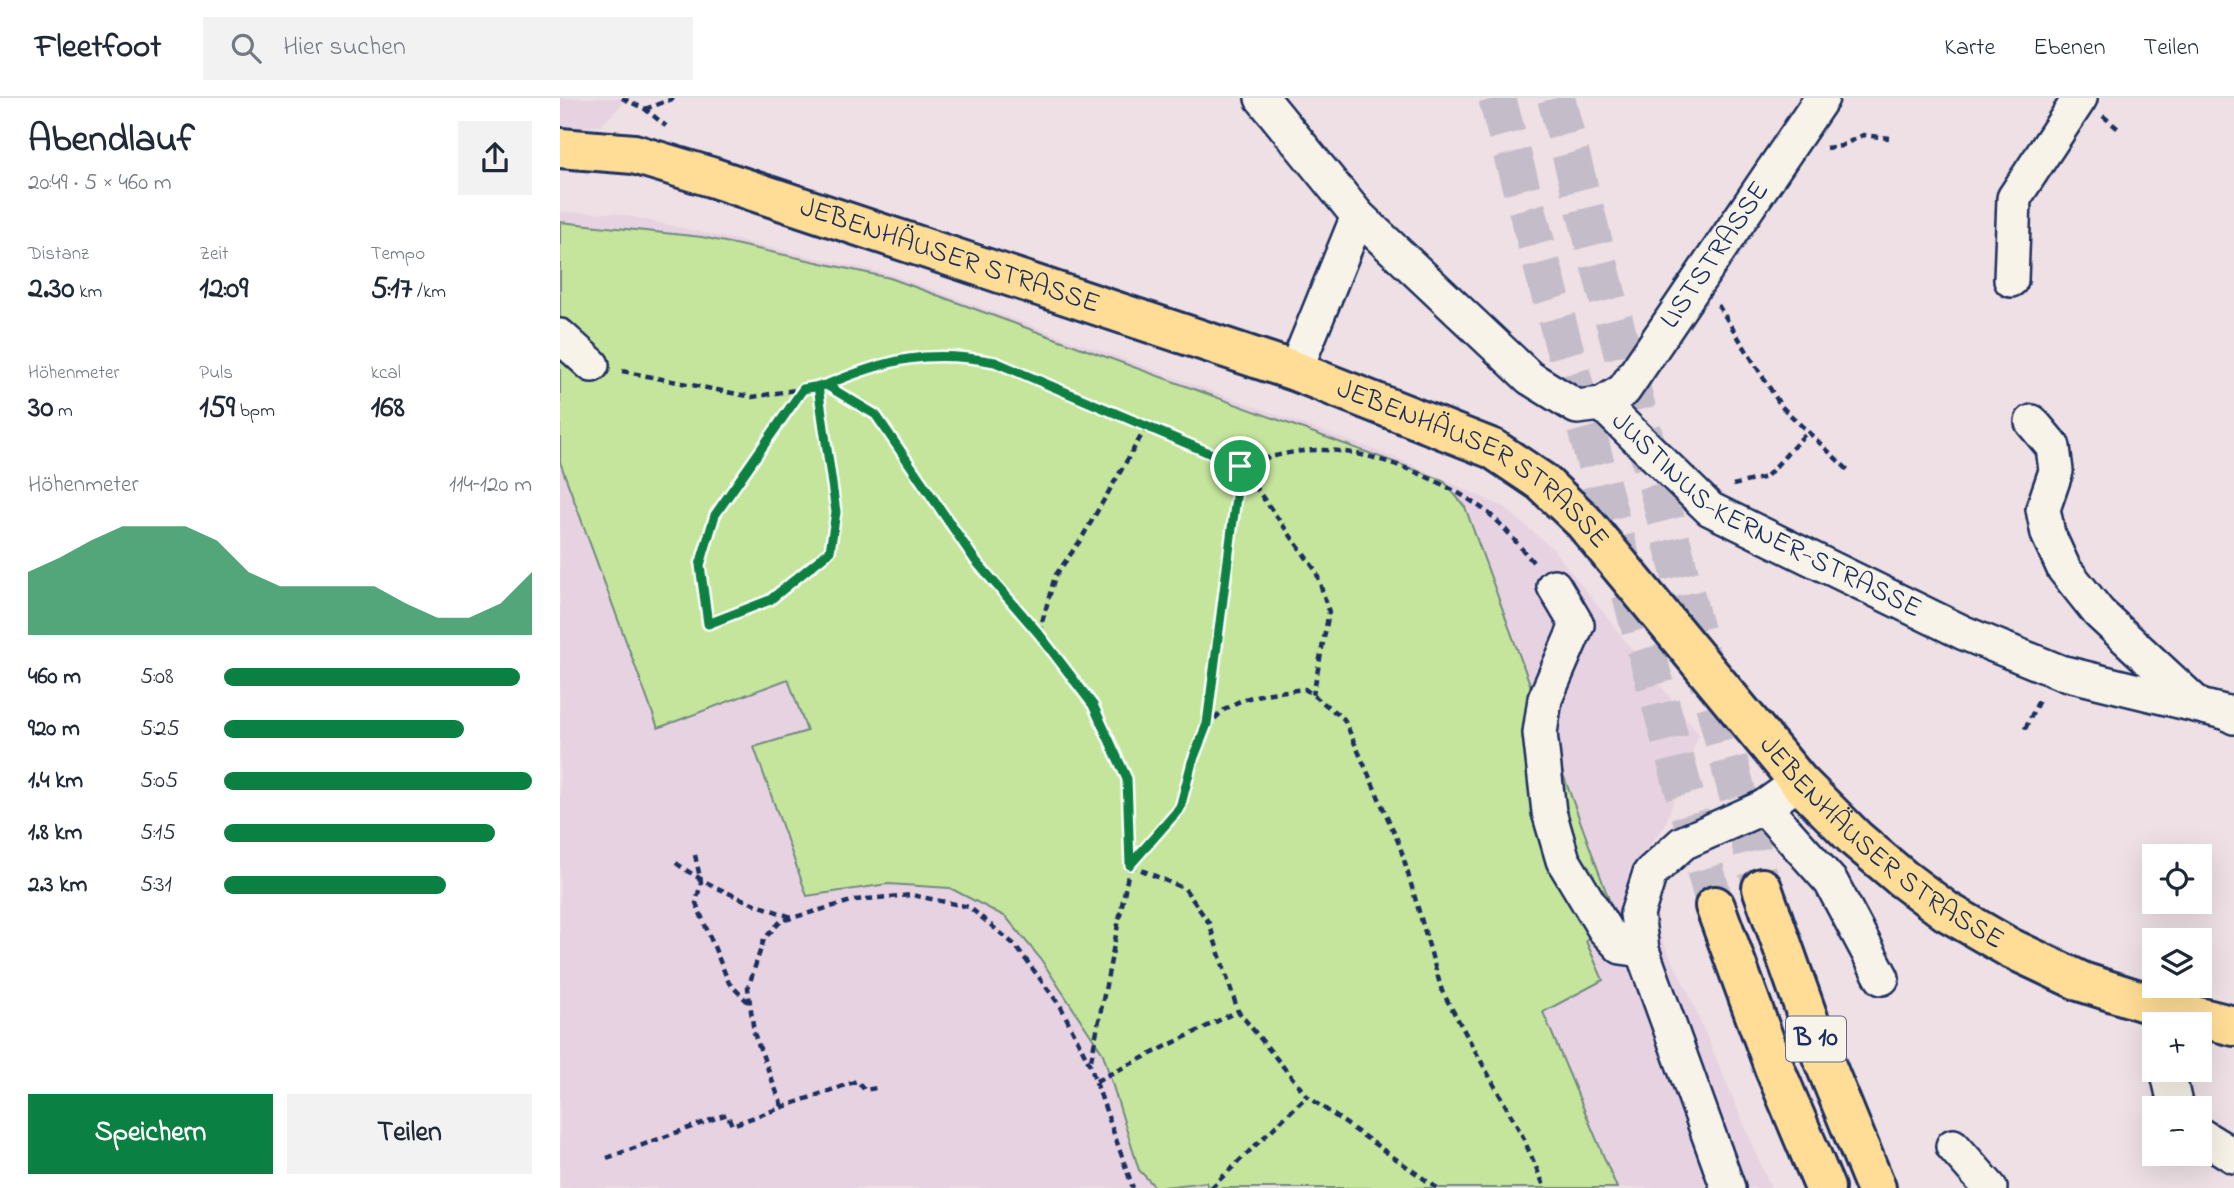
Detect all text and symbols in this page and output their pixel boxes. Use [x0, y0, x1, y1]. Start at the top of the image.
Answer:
search box [203, 17, 693, 80]
text: Fleetfoot [35, 24, 161, 72]
icon: search [227, 29, 265, 67]
text: Hier suchen [283, 29, 406, 67]
text: Karte [1944, 31, 1995, 66]
text: Ebenen [2033, 31, 2106, 66]
text: Teilen [2144, 31, 2199, 66]
text: Abendlauf [28, 113, 195, 169]
button: share [458, 121, 532, 195]
text: 20:49 · 5 × 460 m [28, 167, 172, 200]
street label: LISTSTRASSE [1651, 173, 1780, 337]
street label: JEBENHÄUSER STRASSE [794, 187, 1105, 325]
text: Distanz [28, 241, 89, 268]
text: Zeit [199, 241, 228, 268]
text: Tempo [371, 241, 425, 268]
text: 2.30 [28, 268, 74, 312]
text: 12:09 [199, 268, 248, 312]
text: 5:17 [371, 268, 412, 312]
text: km [74, 279, 102, 306]
text: /km [412, 279, 446, 306]
text: Höhenmeter [28, 360, 119, 387]
text: Puls [199, 360, 233, 387]
text: kcal [371, 360, 401, 387]
street label: JEBENHÄUSER STRASSE [1330, 369, 1619, 558]
text: 30 [28, 387, 53, 431]
text: 159 [199, 387, 235, 431]
text: 168 [371, 387, 405, 431]
text: m [53, 398, 73, 425]
text: bpm [235, 398, 275, 425]
street label: JUSTINUS-KERNER-STRASSE [1601, 402, 1928, 630]
pin [1210, 436, 1270, 496]
icon: arrive [1221, 447, 1259, 485]
text: Höhenmeter [28, 469, 139, 502]
text: 114–120 m [449, 469, 532, 502]
text: 460 m [28, 661, 81, 694]
text: 5:08 [140, 661, 174, 694]
text: 920 m [28, 713, 80, 746]
text: 5:25 [140, 713, 180, 746]
street label: JEBENHÄUSER STRASSE [1749, 727, 2011, 961]
text: 1.4 km [28, 765, 83, 798]
text: 5:05 [140, 765, 178, 798]
text: 1.8 km [28, 817, 82, 850]
text: 5:15 [140, 817, 176, 850]
map controls [2142, 844, 2212, 1166]
button: locate [2142, 844, 2212, 914]
text: 2.3 km [28, 869, 87, 902]
text: 5:31 [140, 869, 172, 902]
button: layers [2142, 928, 2212, 998]
button: + [2142, 1012, 2212, 1082]
road number: B 10 [1786, 1016, 1846, 1062]
button: Speichern [28, 1094, 273, 1174]
button: Teilen [287, 1094, 532, 1174]
button: − [2142, 1096, 2212, 1166]

